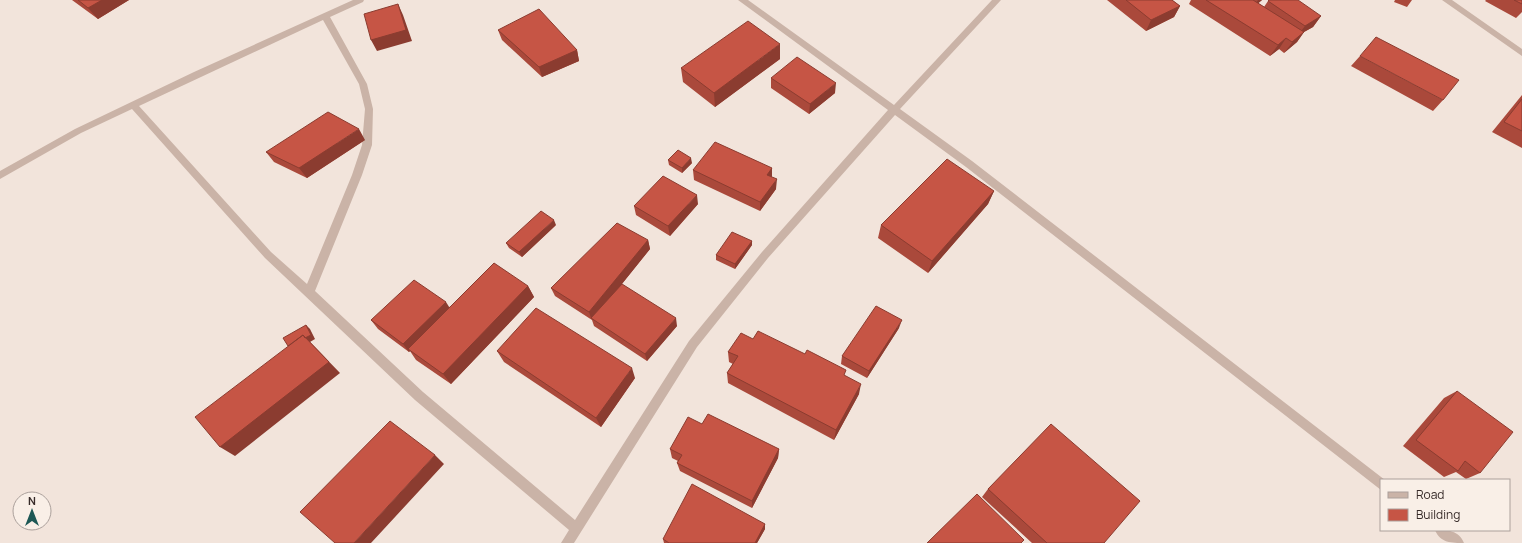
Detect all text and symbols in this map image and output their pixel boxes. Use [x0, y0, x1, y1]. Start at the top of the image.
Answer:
legend [1380, 479, 1510, 531]
text: Road [1416, 486, 1444, 503]
north arrow [12, 491, 52, 531]
text: N [28, 493, 36, 508]
text: Building [1416, 506, 1460, 523]

